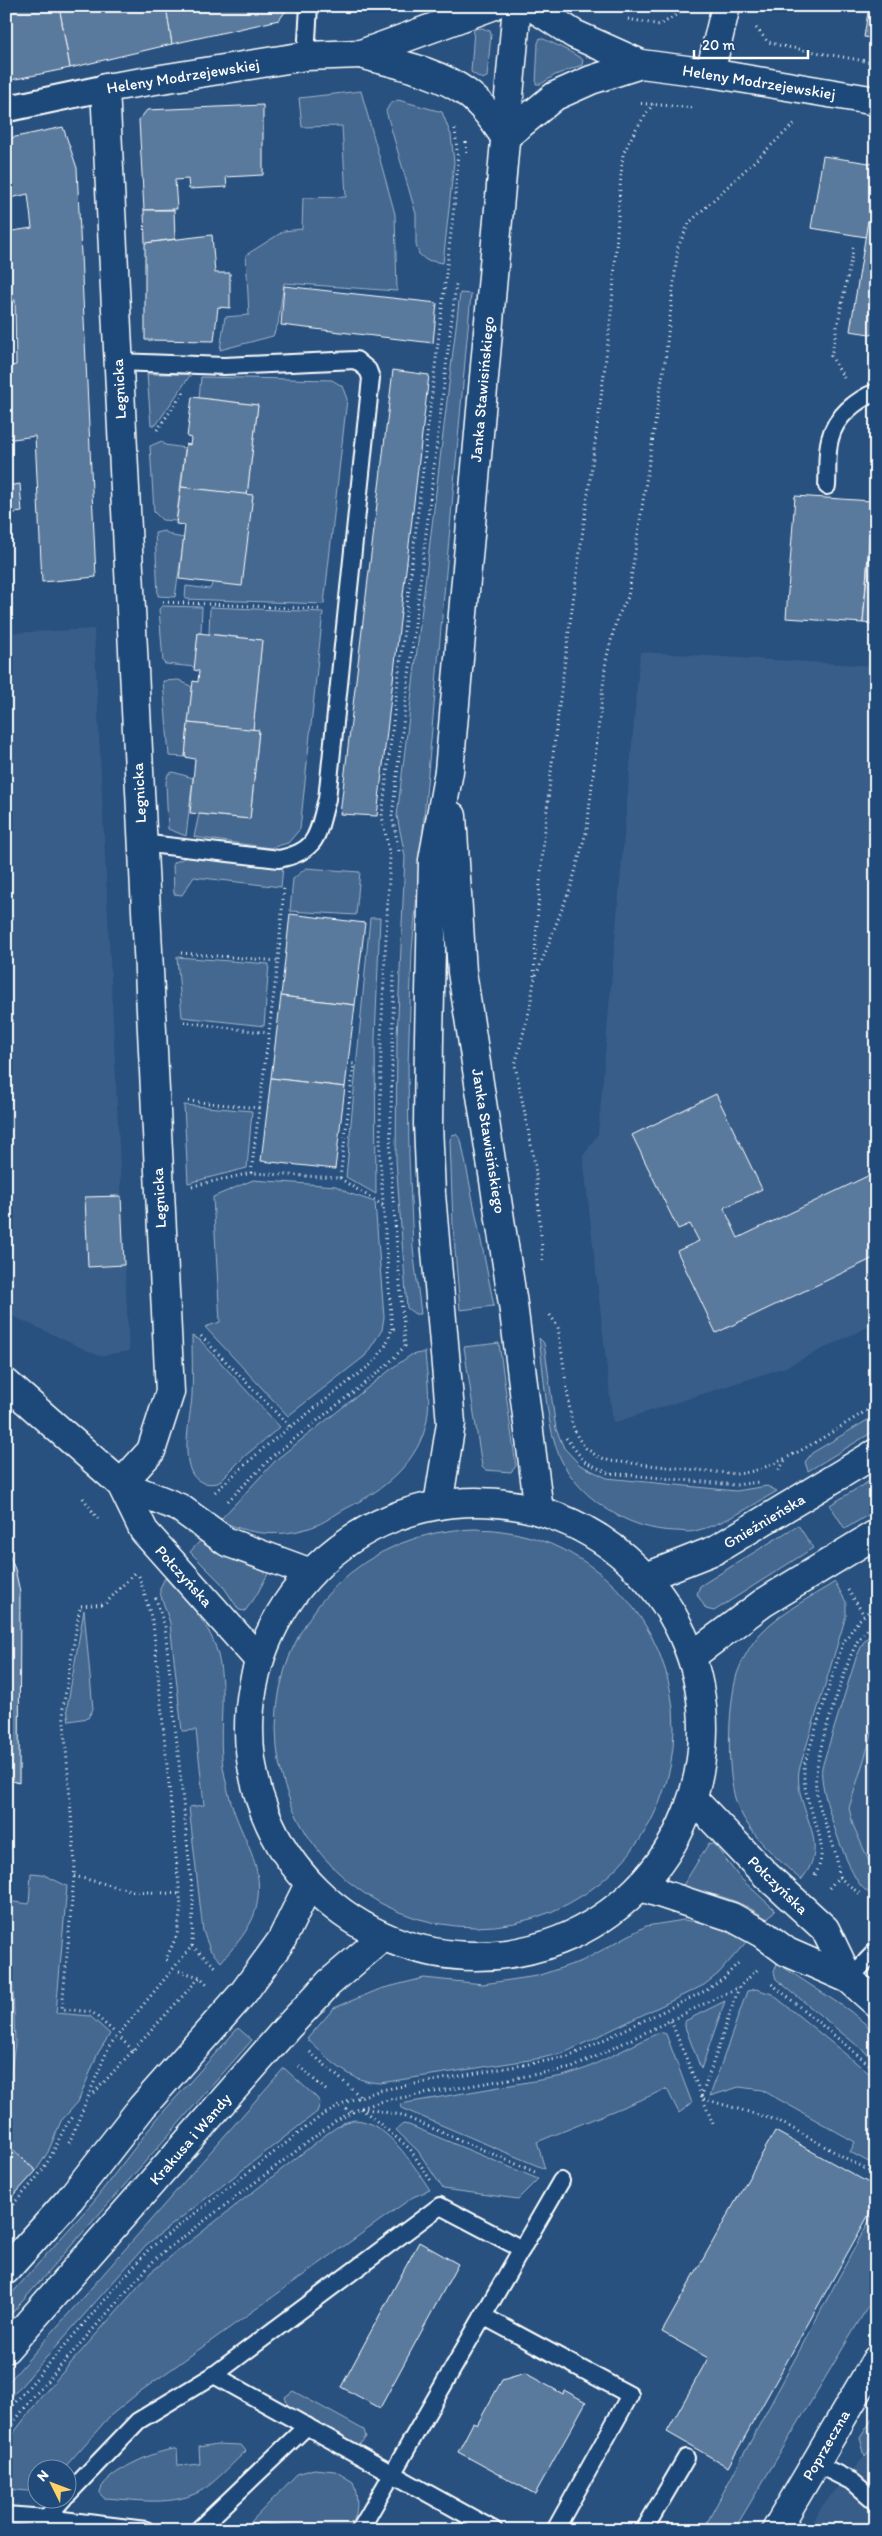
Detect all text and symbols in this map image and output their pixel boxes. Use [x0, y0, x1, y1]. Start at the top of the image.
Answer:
scale bar [694, 28, 808, 60]
text: 20 m [702, 36, 736, 54]
street label: Heleny Modrzejewskiej [105, 55, 261, 97]
street label: Heleny Modrzejewskiej [681, 61, 837, 103]
street label: Janka Stawisińskiego [466, 315, 498, 463]
street label: Legnicka [108, 358, 130, 420]
street label: Legnicka [128, 762, 150, 824]
street label: Janka Stawisińskiego [468, 1067, 510, 1215]
street label: Legnicka [148, 1167, 170, 1229]
street label: Gnieźnieńska [720, 1489, 808, 1553]
street label: Połczyńska [151, 1541, 217, 1611]
street label: Połczyńska [744, 1852, 813, 1919]
street label: Krakusa i Wandy [145, 2089, 235, 2189]
street label: Poprzeczna [798, 2406, 854, 2484]
north arrow [28, 2458, 78, 2508]
text: N [33, 2466, 52, 2485]

